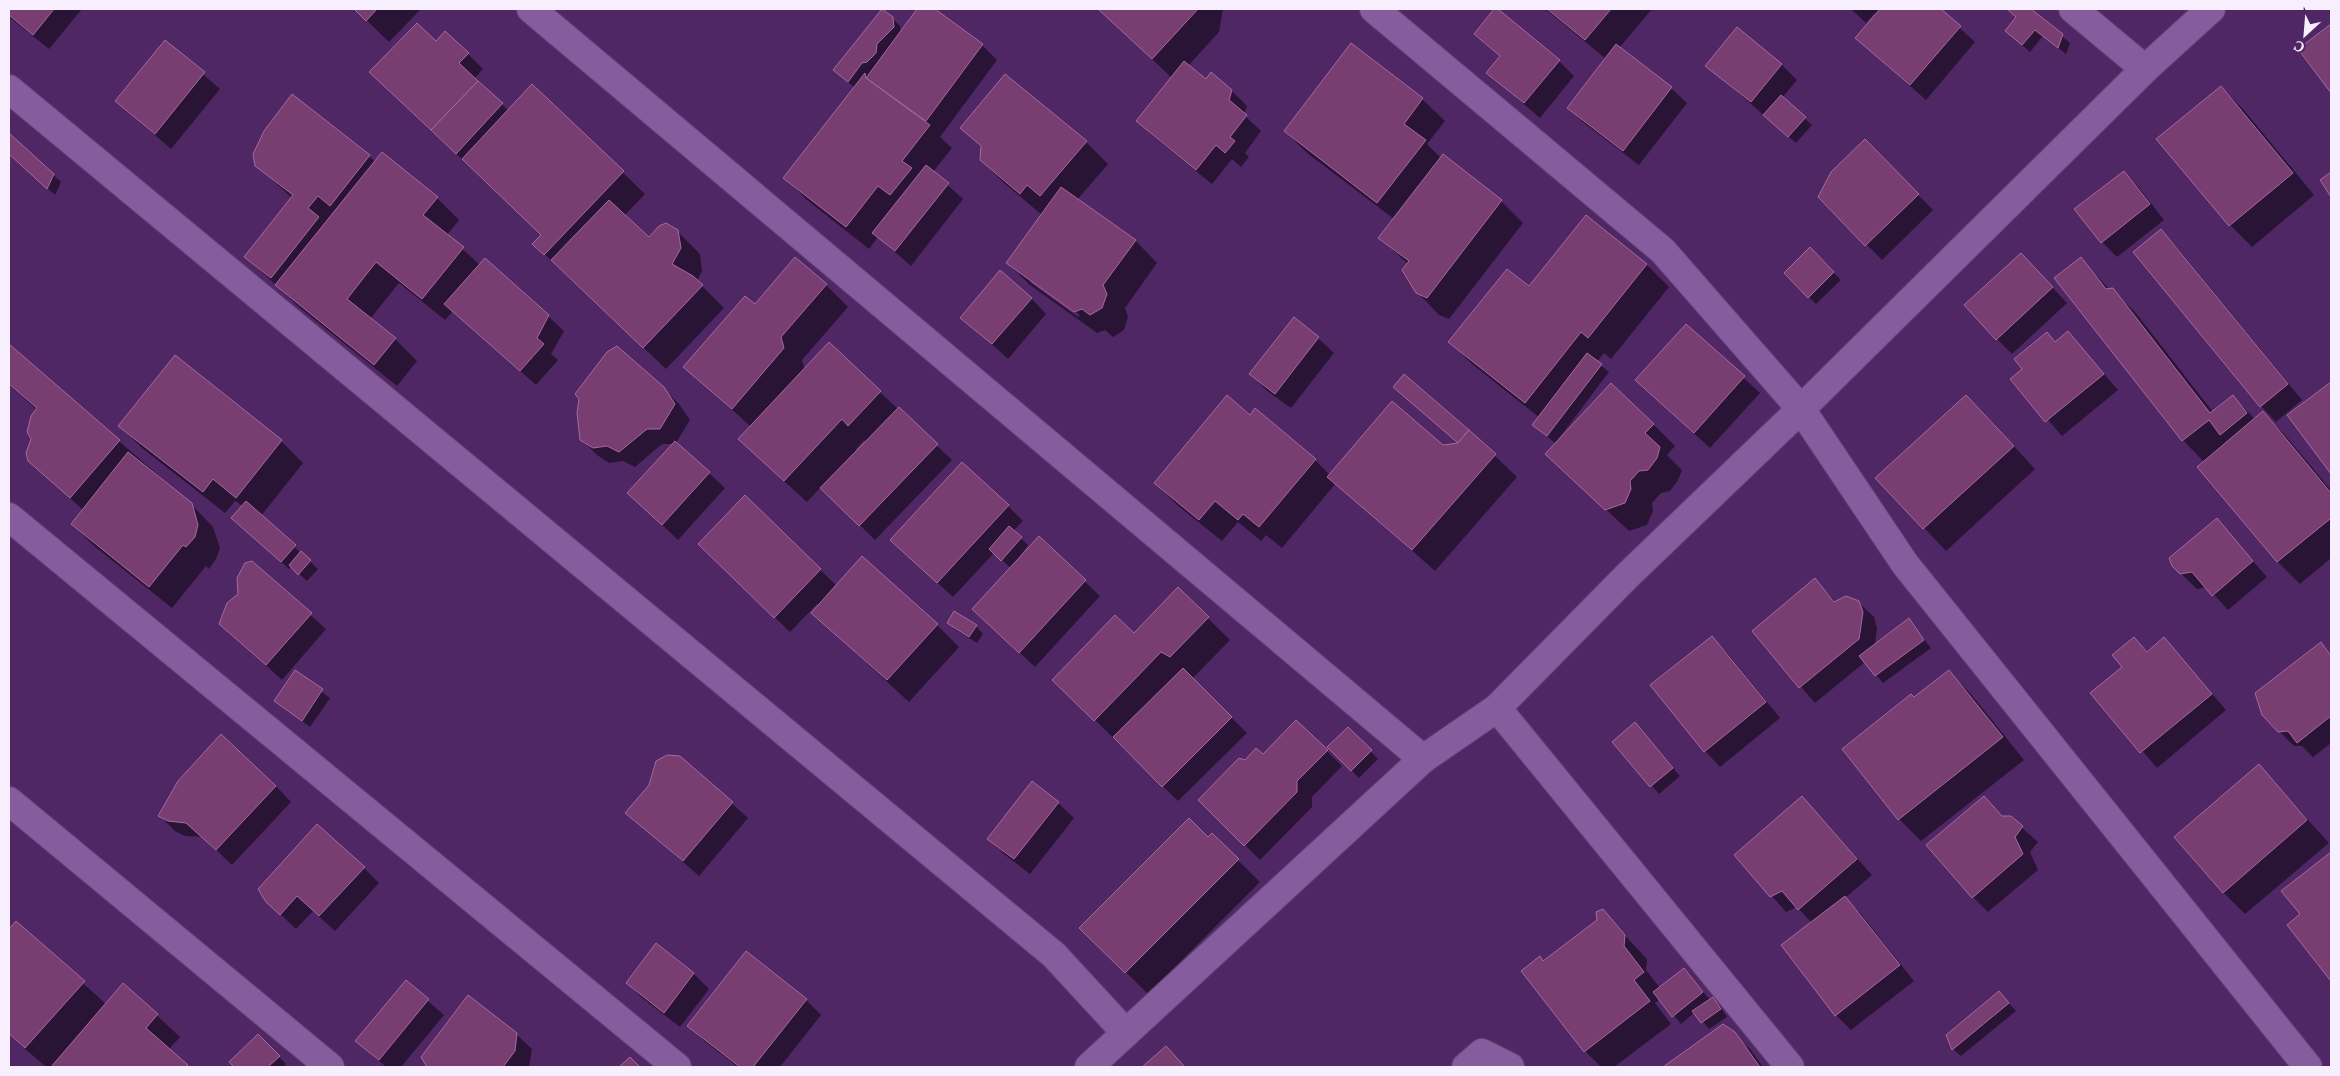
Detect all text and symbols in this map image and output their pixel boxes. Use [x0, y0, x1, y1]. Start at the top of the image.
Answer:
north arrow [2280, 10, 2330, 60]
text: С [2291, 36, 2308, 57]

